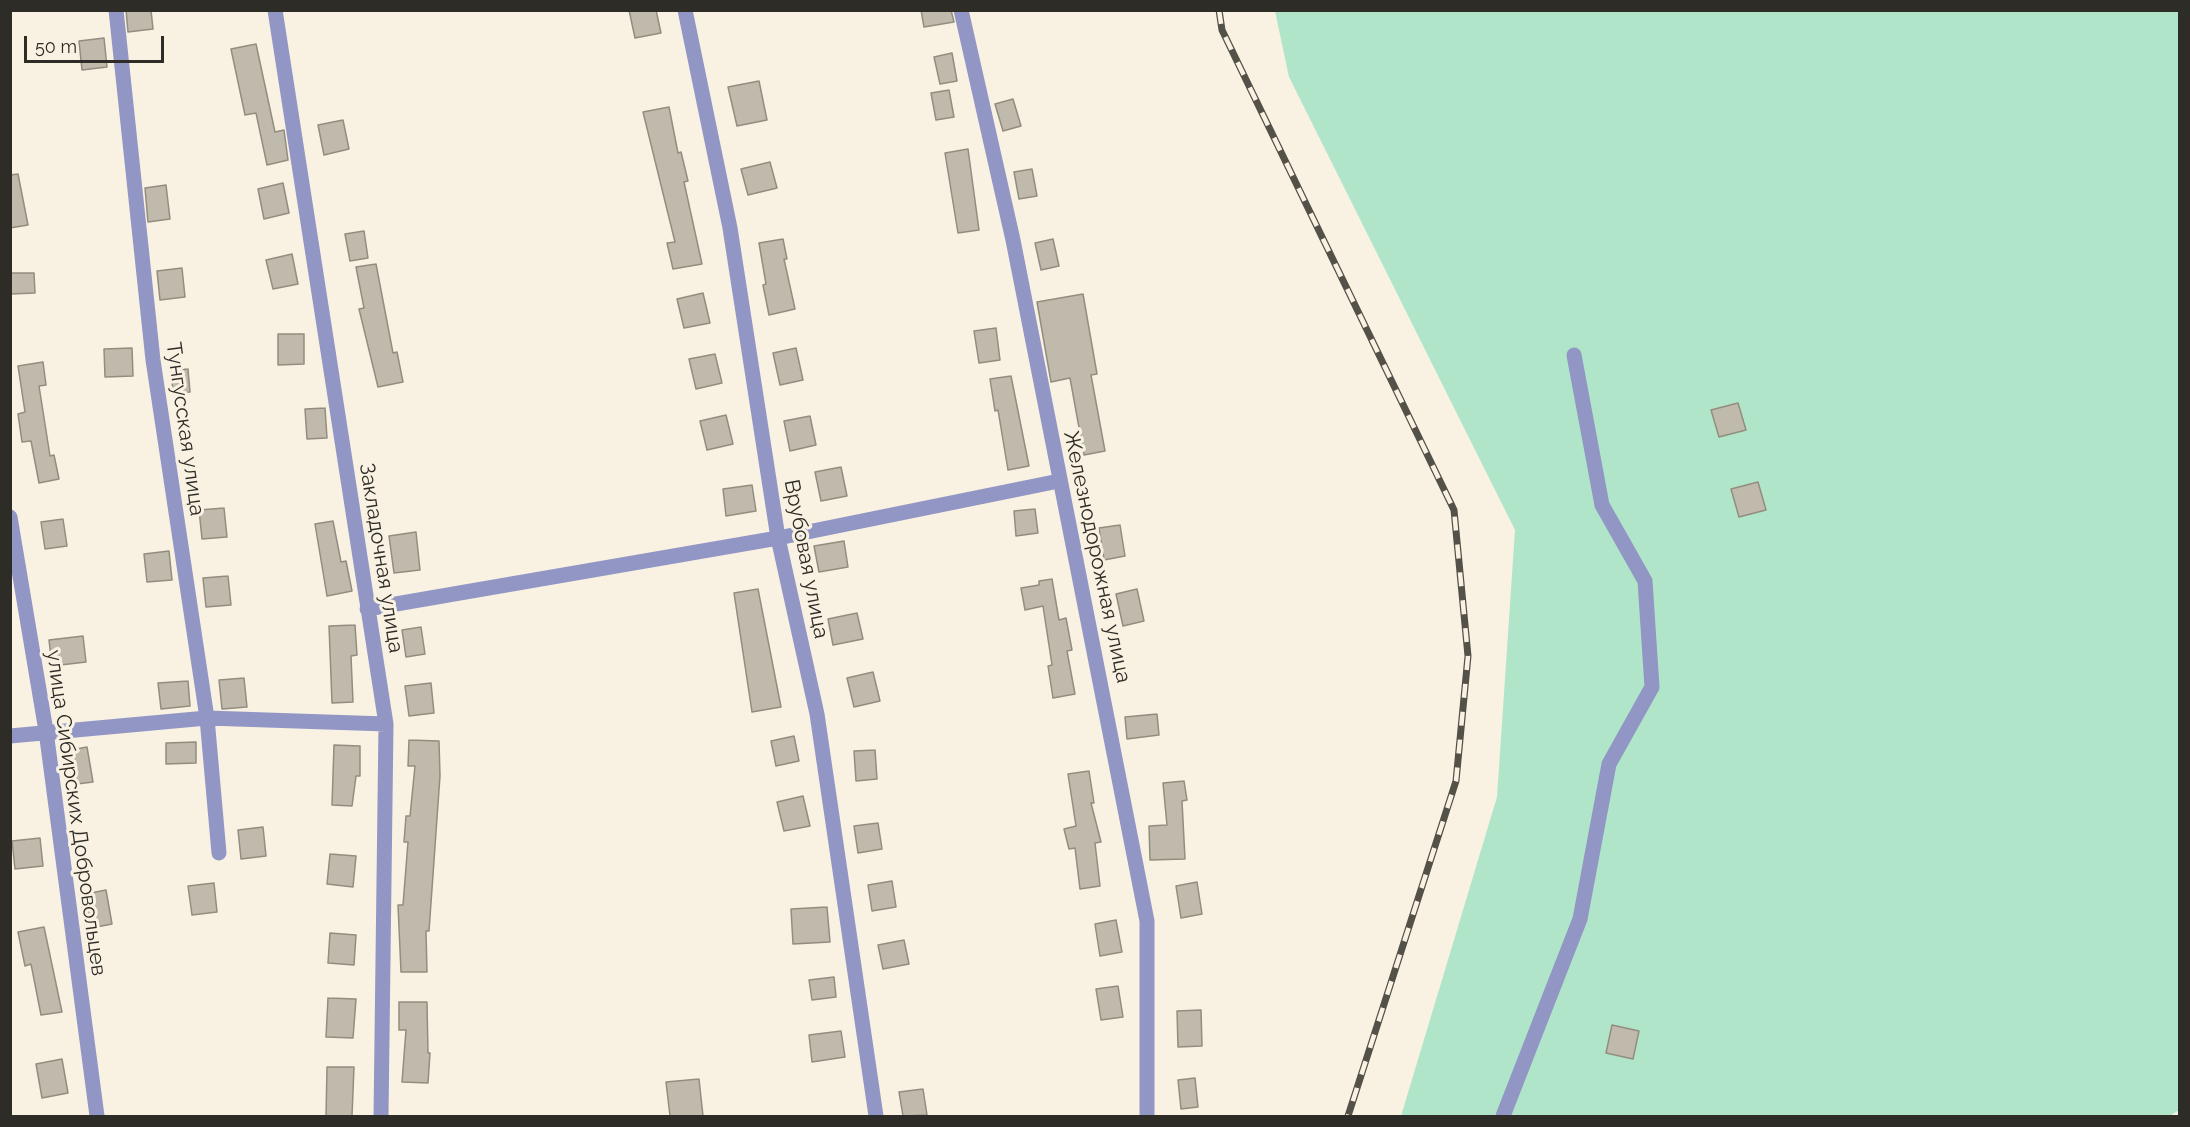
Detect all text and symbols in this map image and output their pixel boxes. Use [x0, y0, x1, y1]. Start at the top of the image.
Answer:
scale bar [27, 24, 166, 62]
text: 50 m [35, 36, 77, 57]
street label: Тунгусская улица [160, 341, 210, 517]
street label: Железнодорожная улица [1058, 429, 1136, 685]
street label: Закладочная улица [354, 461, 408, 655]
street label: Врубовая улица [778, 477, 834, 641]
street label: улица Сибирских Добровольцев [41, 648, 111, 978]

